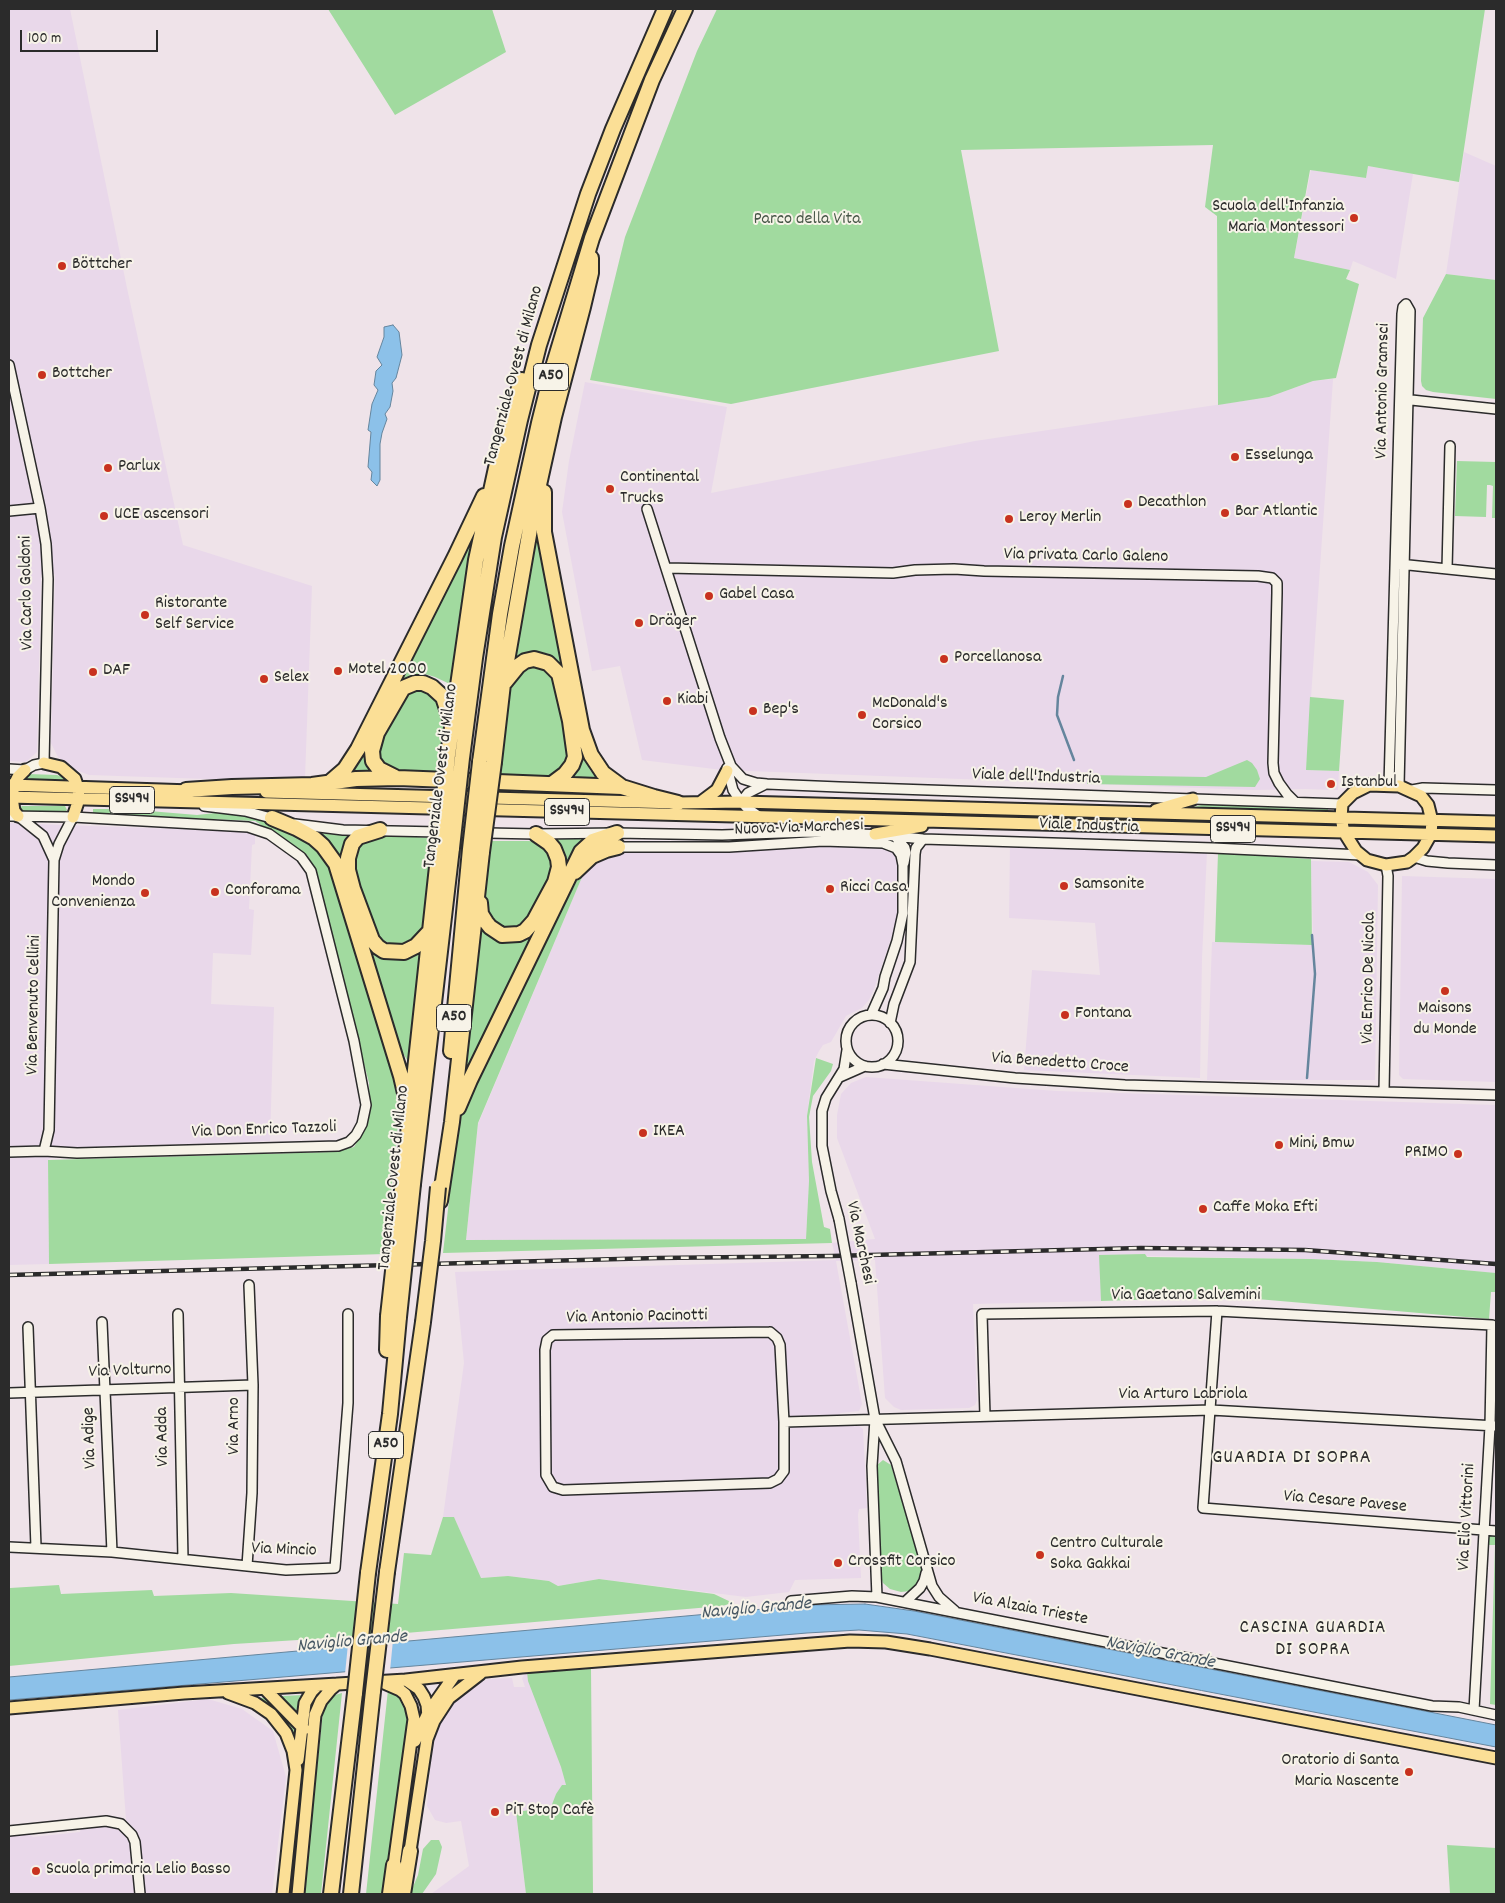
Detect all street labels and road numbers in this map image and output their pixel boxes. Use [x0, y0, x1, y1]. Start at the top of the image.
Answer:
street label: Tangenziale Ovest di Milano [481, 283, 549, 469]
street label: Via Antonio Gramsci [1372, 323, 1396, 459]
road number: A50 [534, 364, 568, 391]
street label: Via Carlo Goldoni [16, 536, 40, 650]
street label: Via privata Carlo Galeno [1004, 545, 1168, 569]
street label: Tangenziale Ovest di Milano [420, 682, 464, 870]
street label: Viale dell'Industria [972, 765, 1100, 791]
road number: SS494 [110, 786, 154, 814]
road number: SS494 [544, 799, 590, 826]
street label: Viale Industria [1039, 814, 1139, 840]
street label: Nuova Via Marchesi [734, 816, 864, 842]
road number: SS494 [1210, 816, 1256, 842]
street label: Via Enrico De Nicola [1358, 912, 1382, 1044]
street label: Via Benvenuto Cellini [23, 935, 47, 1075]
road number: A50 [436, 1004, 472, 1032]
street label: Via Benedetto Croce [991, 1048, 1129, 1080]
street label: Tangenziale Ovest di Milano [375, 1084, 415, 1272]
street label: Via Don Enrico Tazzoli [191, 1118, 337, 1144]
street label: Via Marchesi [840, 1199, 878, 1287]
street label: Via Gaetano Salvemini [1112, 1286, 1260, 1308]
street label: Via Antonio Pacinotti [566, 1306, 708, 1330]
street label: Via Volturno [88, 1360, 172, 1384]
street label: Via Arturo Labriola [1119, 1385, 1247, 1407]
street label: Via Arno [225, 1397, 247, 1455]
street label: Via Adige [79, 1407, 103, 1469]
street label: Via Adda [153, 1407, 175, 1467]
road number: A50 [368, 1432, 404, 1458]
street label: Via Elio Vittorini [1454, 1463, 1482, 1571]
street label: Via Cesare Pavese [1282, 1487, 1408, 1519]
street label: Via Mincio [251, 1539, 317, 1563]
street label: Via Alzaia Trieste [971, 1588, 1089, 1632]

